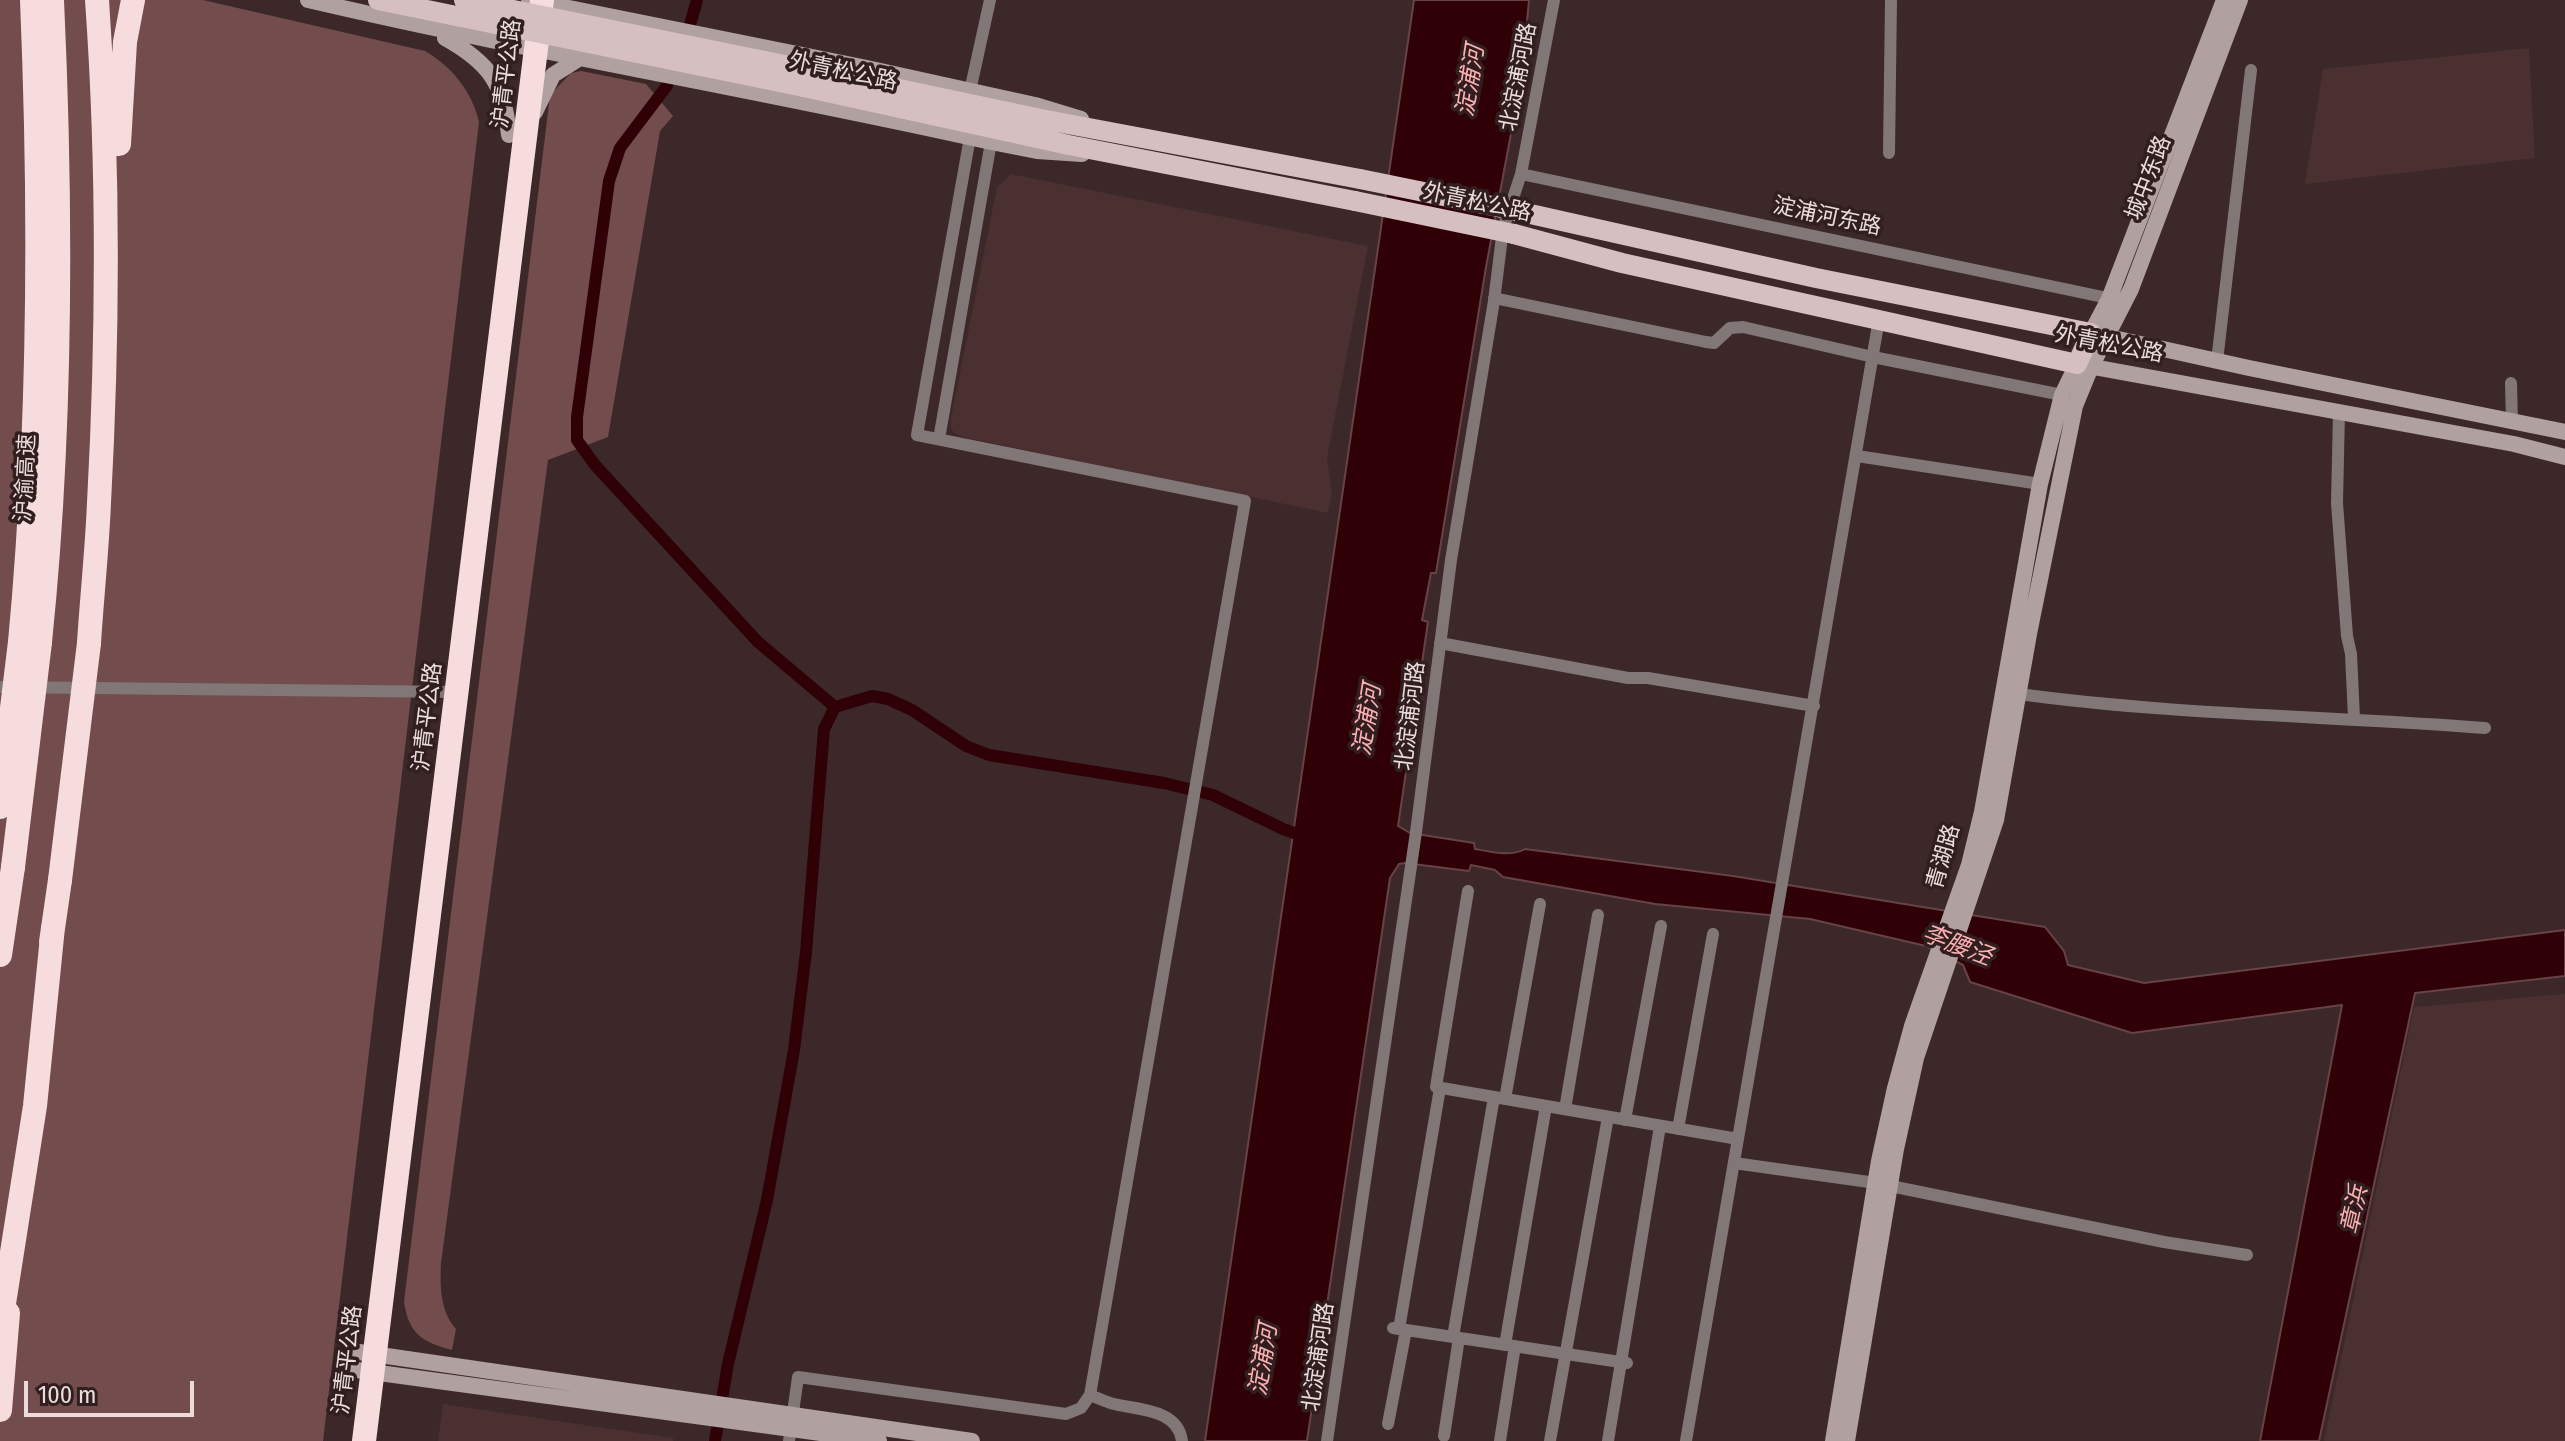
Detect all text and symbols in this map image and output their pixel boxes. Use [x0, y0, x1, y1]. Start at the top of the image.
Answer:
street label: 沪青平公路 [487, 18, 527, 130]
street label: 北淀浦河路 [1496, 20, 1542, 134]
water label: 淀浦河 [1451, 43, 1491, 119]
street label: 外青松公路 [786, 48, 900, 96]
street label: 城中东路 [2121, 132, 2177, 224]
street label: 外青松公路 [1420, 179, 1534, 227]
street label: 淀浦河东路 [1770, 193, 1884, 241]
street label: 外青松公路 [2052, 322, 2166, 368]
street label: 沪渝高速 [11, 433, 41, 523]
street label: 北淀浦河路 [1391, 660, 1431, 772]
street label: 沪青平公路 [408, 661, 448, 773]
water label: 淀浦河 [1348, 682, 1388, 758]
street label: 青湖路 [1922, 822, 1966, 892]
water label: 李腰泾 [1918, 920, 1996, 972]
water label: 章浜 [2336, 1183, 2374, 1237]
street label: 北淀浦河路 [1298, 1301, 1340, 1413]
street label: 沪青平公路 [328, 1304, 368, 1416]
water label: 淀浦河 [1244, 1322, 1284, 1398]
scale bar [28, 1365, 198, 1415]
text: 100 m [38, 1381, 96, 1409]

